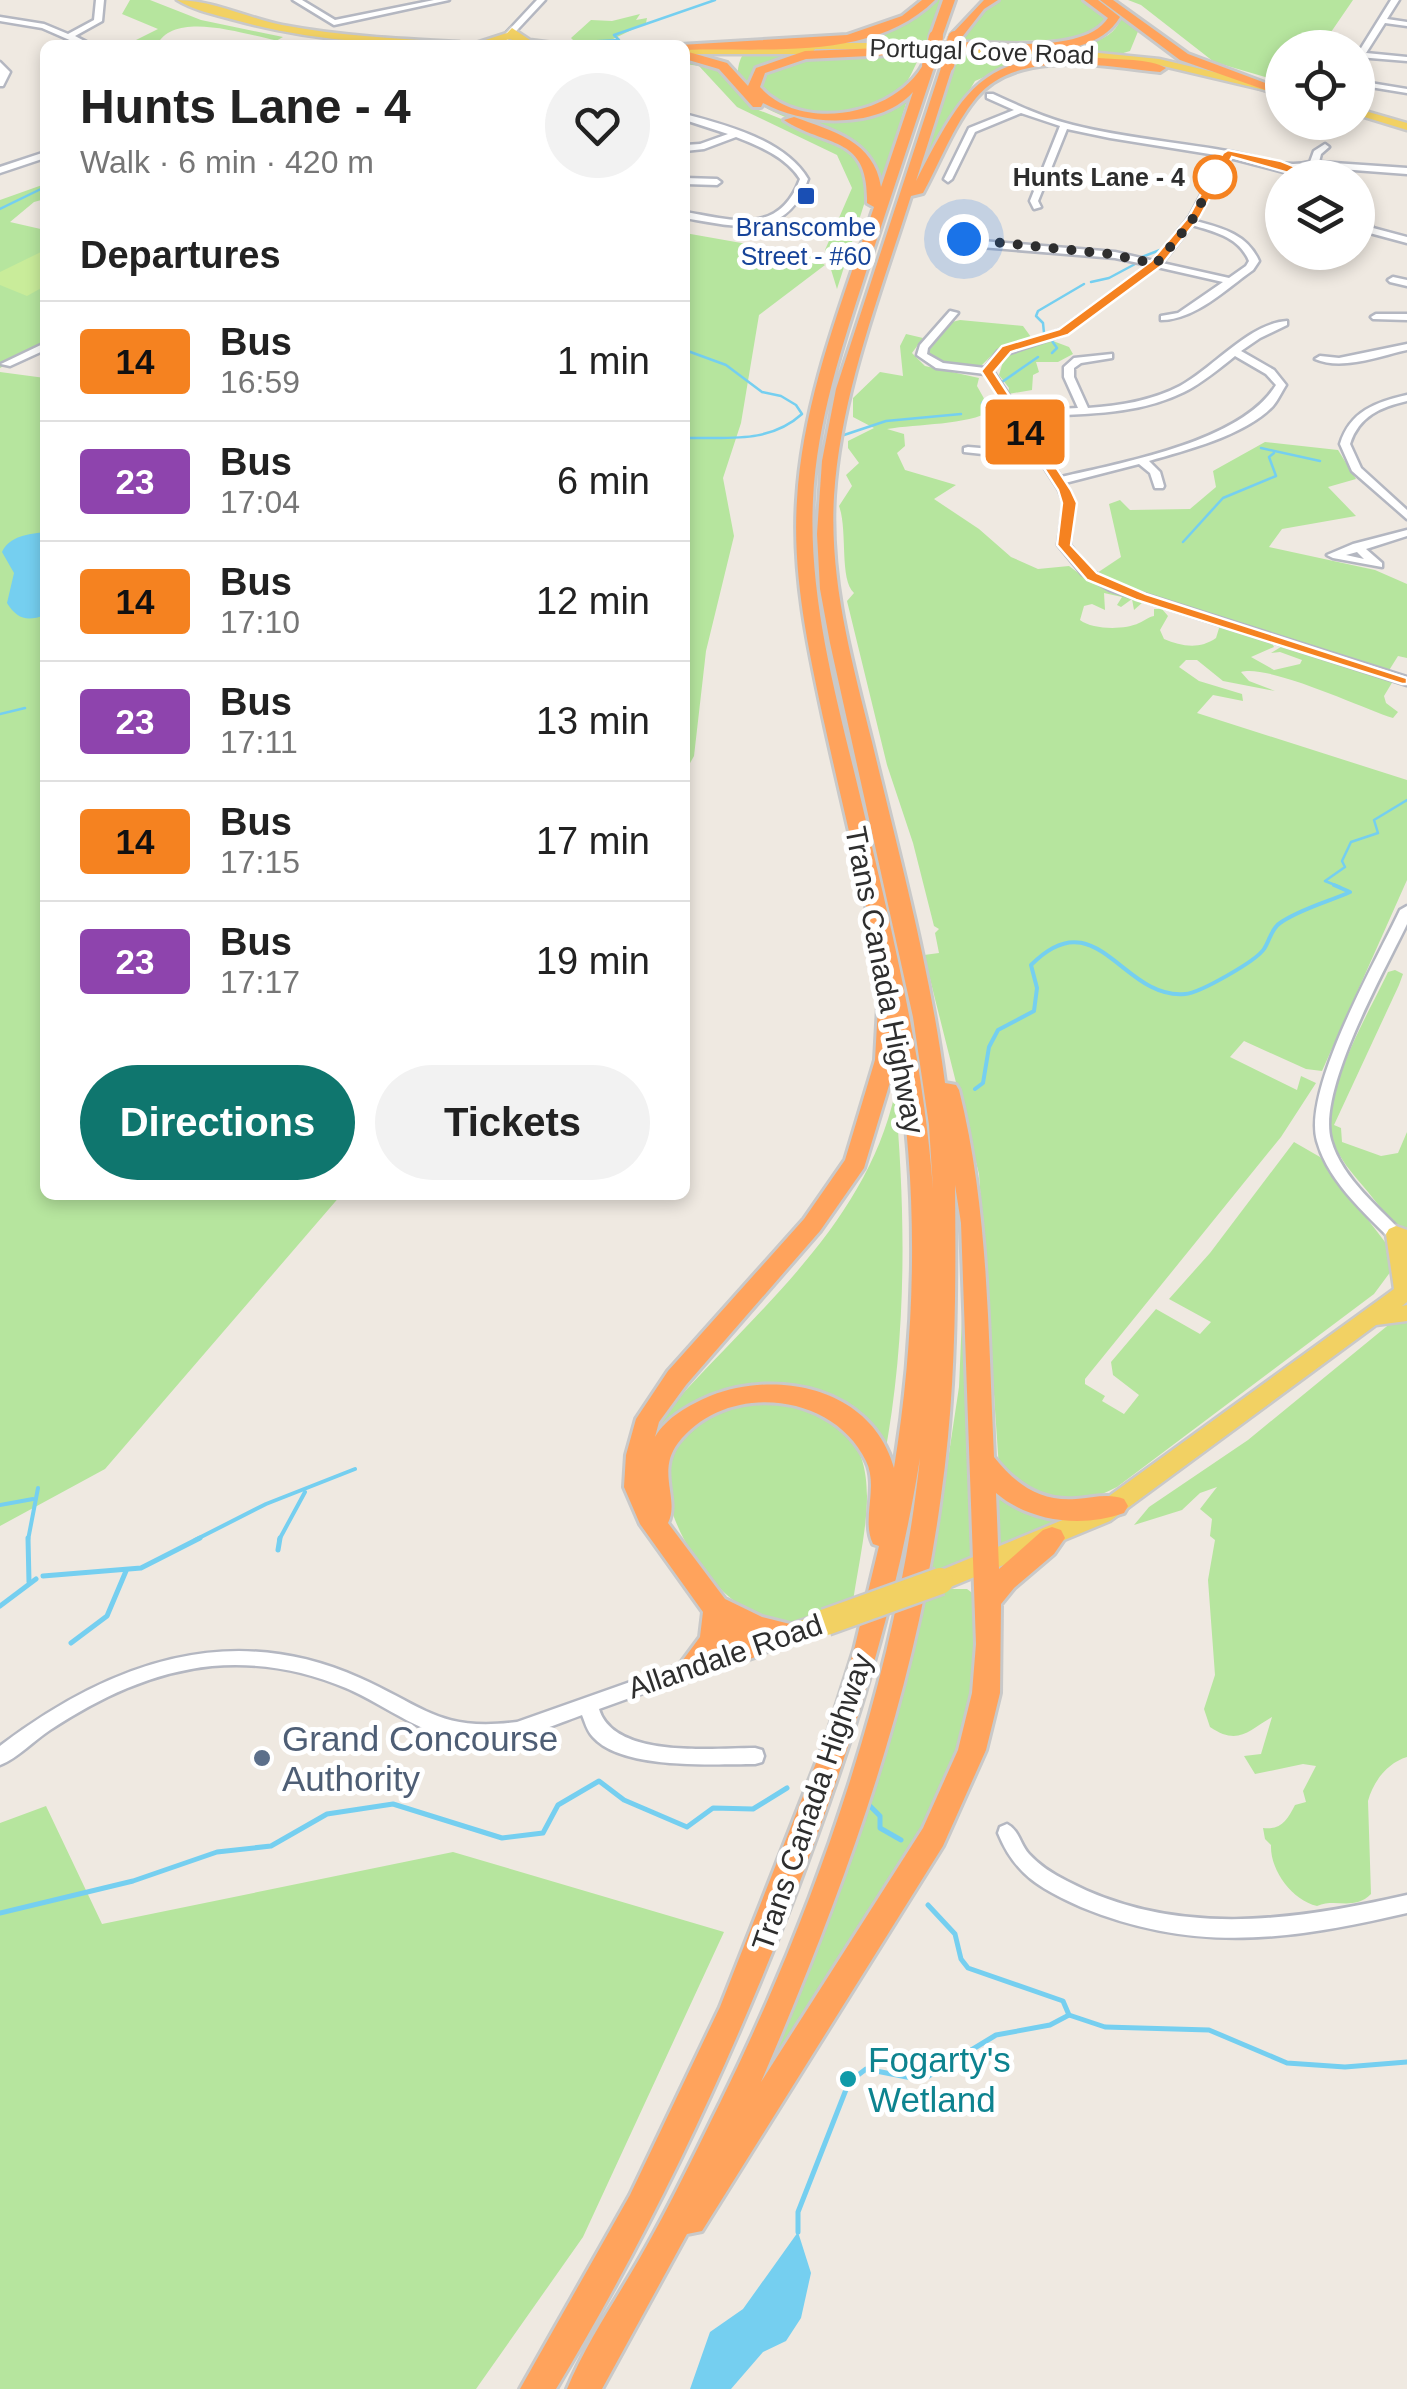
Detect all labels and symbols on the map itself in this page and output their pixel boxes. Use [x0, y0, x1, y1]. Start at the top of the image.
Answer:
street label: Portugal Cove Road [869, 33, 1095, 69]
marker: Hunts Lane - 4 [1194, 156, 1236, 198]
place label: Hunts Lane - 4 [1013, 163, 1185, 191]
marker: Branscombe Street - #60 [795, 185, 817, 207]
place label: Branscombe Street - #60 [736, 213, 876, 270]
your location [939, 214, 989, 264]
line badge: 14 [980, 400, 1070, 464]
street label: Trans Canada Highway [839, 824, 931, 1136]
street label: Allandale Road [623, 1607, 827, 1705]
street label: Trans Canada Highway [746, 1649, 878, 1955]
place label: Grand Concourse Authority [282, 1719, 558, 1798]
marker: Grand Concourse Authority [251, 1747, 273, 1769]
place label: Fogarty's Wetland [868, 2040, 1011, 2119]
marker: Fogarty's Wetland [837, 2068, 859, 2090]

